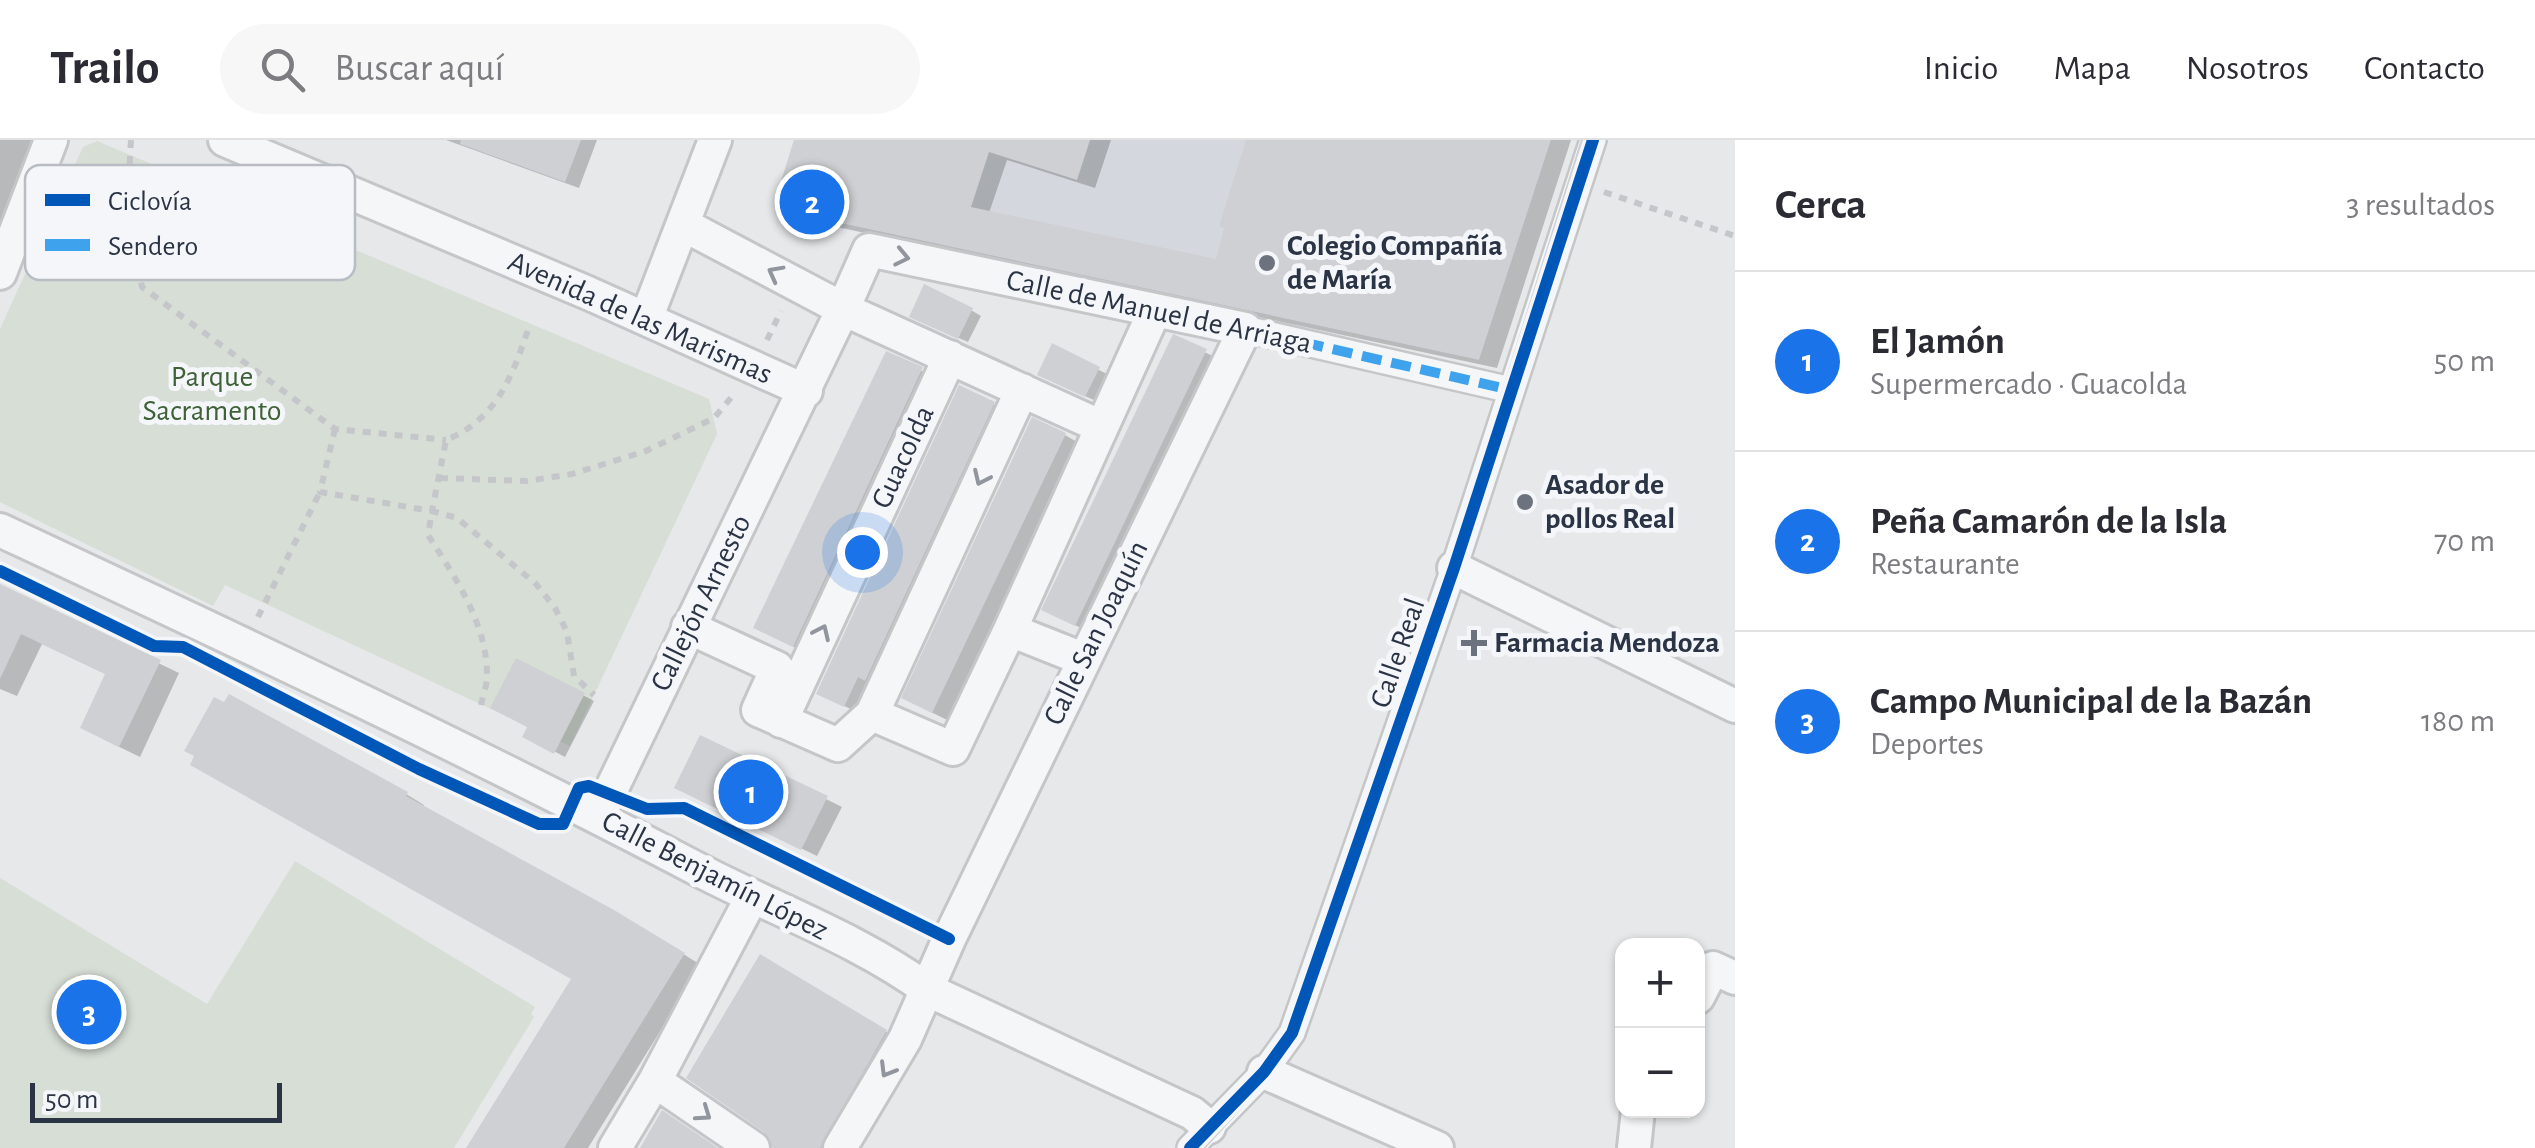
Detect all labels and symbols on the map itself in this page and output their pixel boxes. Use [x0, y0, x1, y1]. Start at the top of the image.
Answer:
pin: 2 [780, 164, 844, 240]
legend [25, 165, 355, 280]
text: Ciclovía [108, 188, 192, 216]
place label: Colegio Compañía de María [1287, 231, 1503, 295]
text: Sendero [108, 233, 198, 261]
one-way arrow [893, 245, 910, 266]
street label: Avenida de las Marismas [503, 246, 777, 390]
marker: Colegio Compañía de María [1256, 252, 1278, 274]
street label: Calle de Manuel de Arriaga [1004, 265, 1314, 359]
one-way arrow [768, 266, 786, 285]
park label: Parque Sacramento [143, 362, 281, 426]
street label: Guacolda [866, 401, 940, 513]
one-way arrow [973, 468, 993, 486]
place label: Asador de pollos Real [1545, 470, 1675, 534]
marker: Asador de pollos Real [1514, 491, 1536, 513]
street label: Callejón Arnesto [645, 510, 757, 696]
your location [837, 527, 888, 578]
street label: Calle San Joaquín [1038, 536, 1154, 730]
street label: Calle Real [1365, 594, 1431, 712]
one-way arrow [810, 625, 830, 643]
place label: Farmacia Mendoza [1494, 628, 1720, 658]
marker: Farmacia Mendoza [1463, 632, 1485, 654]
pin: 1 [718, 754, 784, 830]
street label: Calle Benjamín López [597, 806, 833, 946]
pin: 3 [56, 974, 122, 1050]
one-way arrow [880, 1059, 899, 1077]
scale bar [30, 1078, 282, 1122]
one-way arrow [693, 1102, 712, 1120]

